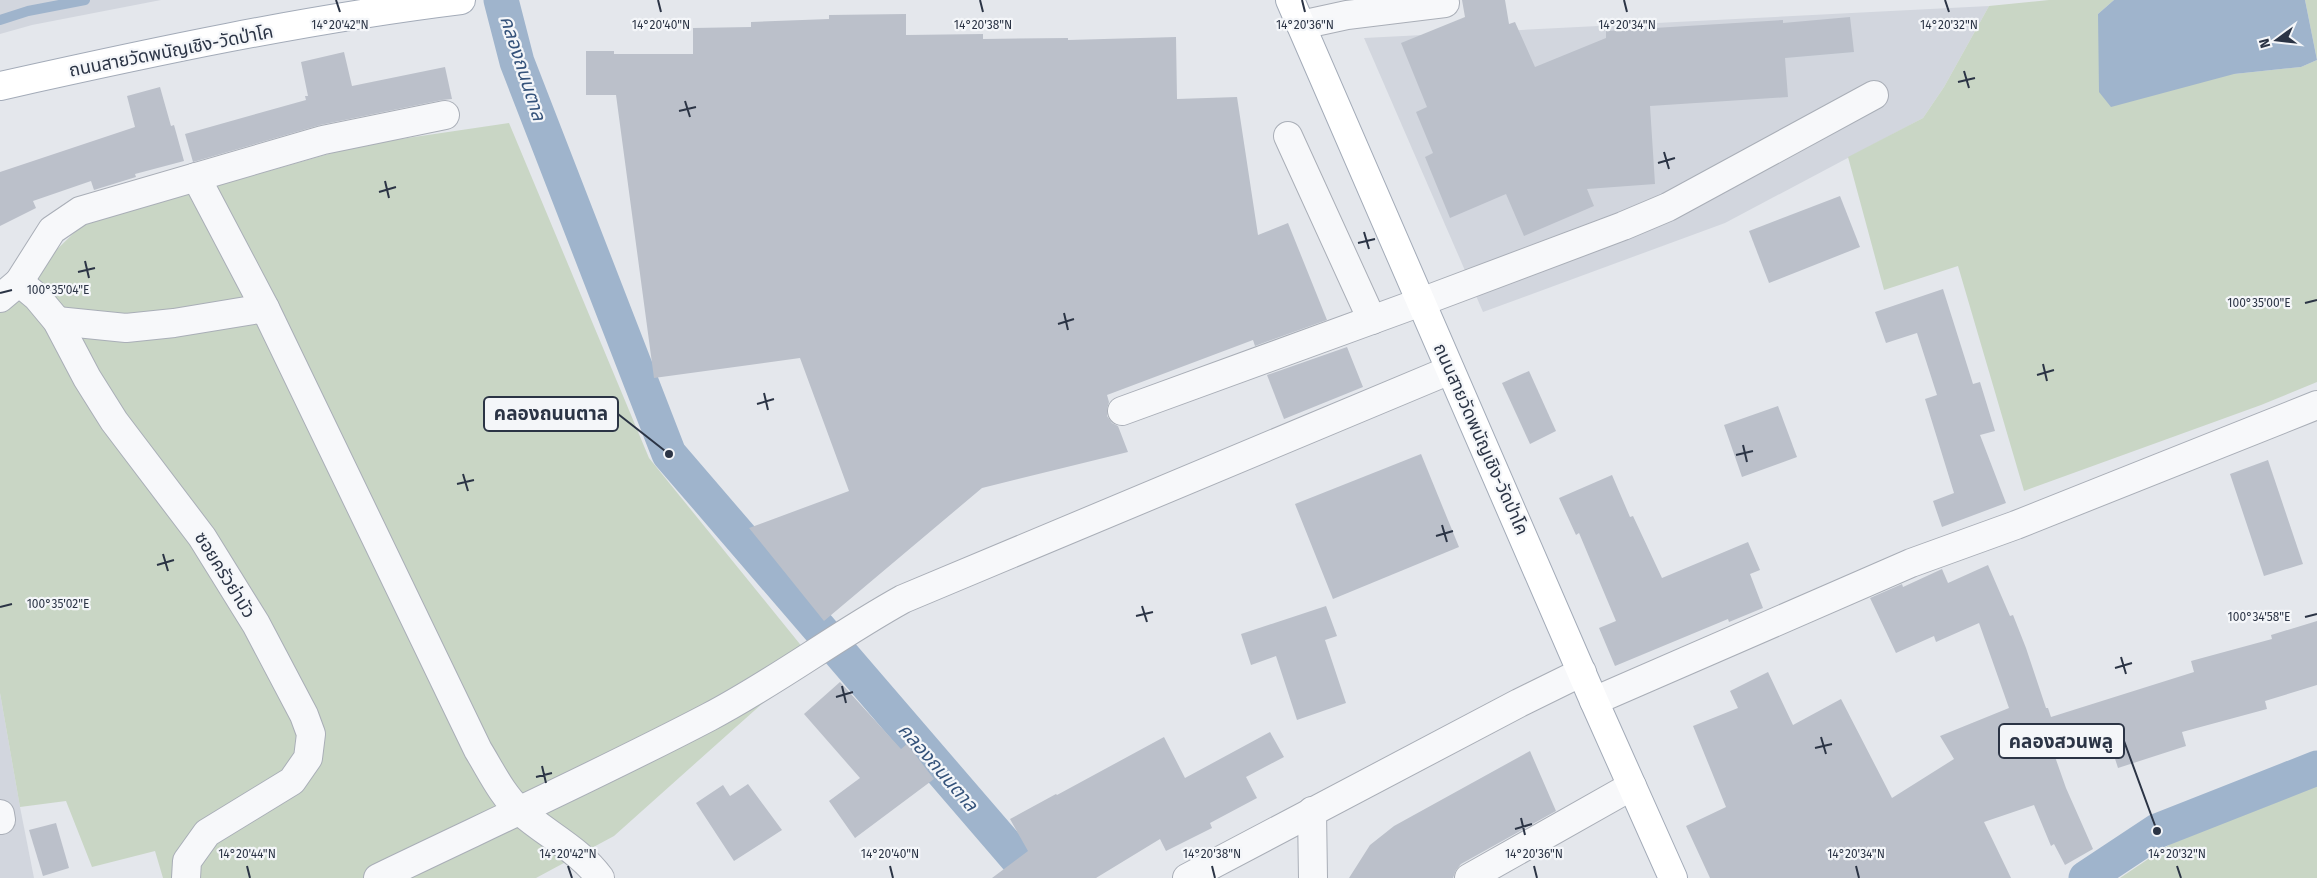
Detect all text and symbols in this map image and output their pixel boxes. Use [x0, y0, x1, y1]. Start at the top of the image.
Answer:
water label: คลองถนนตาล [495, 13, 551, 124]
north arrow [2252, 15, 2302, 65]
text: 14°20'42"N [311, 18, 369, 32]
text: 14°20'40"N [632, 18, 690, 32]
text: 14°20'38"N [954, 18, 1012, 32]
text: 14°20'36"N [1276, 18, 1334, 32]
text: 14°20'34"N [1598, 18, 1656, 32]
text: 14°20'32"N [1920, 18, 1978, 32]
street label: ถนนสายวัดพนัญเชิง-วัดป่าโค [67, 20, 275, 82]
text: N [2256, 37, 2274, 50]
text: 100°35'04"E [27, 283, 89, 297]
text: 100°35'00"E [2227, 296, 2291, 310]
street label: ถนนสายวัดพนัญเชิง-วัดป่าโค [1429, 340, 1533, 538]
callout: คลองถนนตาล [484, 397, 618, 431]
text: คลองถนนตาล [494, 402, 608, 425]
street label: ซอยครัวย่าบัว [190, 528, 260, 622]
text: 100°35'02"E [27, 597, 89, 611]
text: 100°34'58"E [2228, 610, 2290, 624]
water label: คลองถนนตาล [894, 718, 983, 817]
callout: คลองสวนพลู [1999, 724, 2124, 758]
text: คลองสวนพลู [2009, 730, 2113, 753]
text: 14°20'44"N [218, 847, 276, 861]
text: 14°20'42"N [539, 847, 597, 861]
text: 14°20'40"N [861, 847, 919, 861]
text: 14°20'38"N [1183, 847, 1241, 861]
text: 14°20'36"N [1505, 847, 1563, 861]
text: 14°20'34"N [1827, 847, 1885, 861]
text: 14°20'32"N [2148, 847, 2206, 861]

